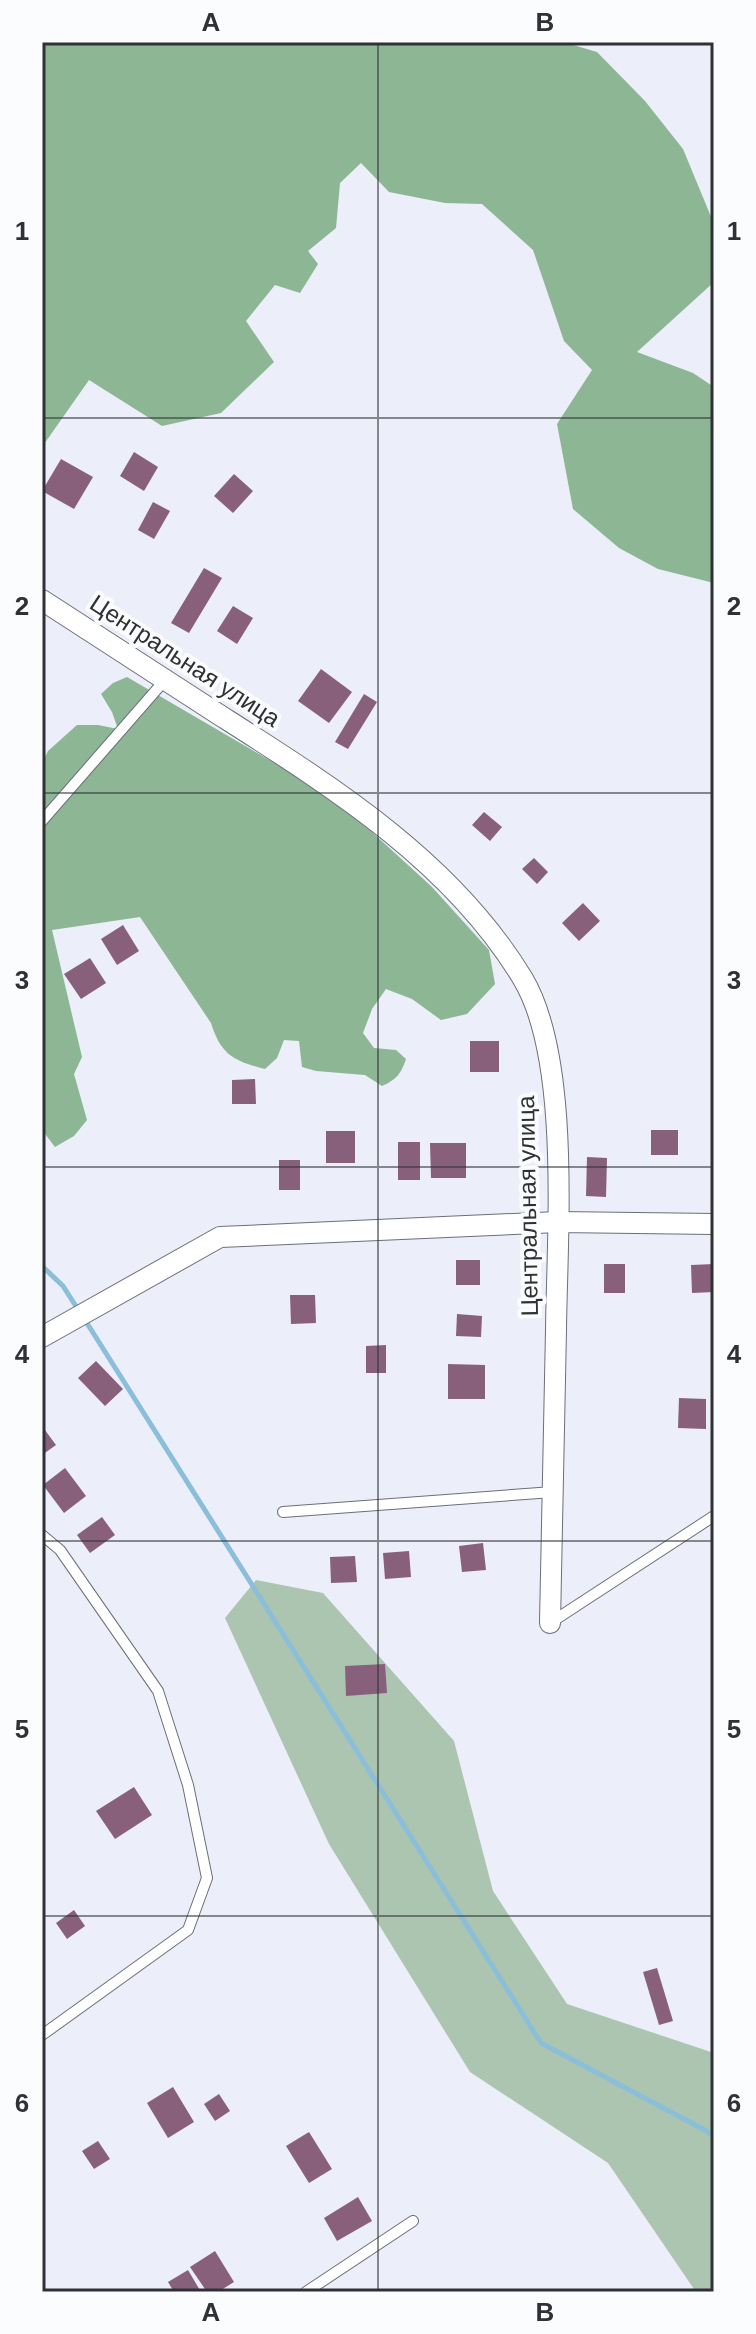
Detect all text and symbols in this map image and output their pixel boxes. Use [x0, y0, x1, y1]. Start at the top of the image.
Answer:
text: A [202, 7, 221, 37]
text: B [536, 7, 554, 37]
text: 1 [15, 216, 29, 246]
text: 1 [727, 216, 741, 246]
street label: Центральная улица [85, 589, 286, 732]
text: 2 [15, 591, 29, 621]
text: 2 [727, 591, 741, 621]
text: 3 [15, 965, 29, 995]
text: 3 [727, 965, 741, 995]
street label: Центральная улица [512, 1095, 543, 1317]
text: 4 [15, 1339, 30, 1369]
text: 4 [727, 1339, 742, 1369]
text: 5 [15, 1714, 29, 1744]
text: 5 [727, 1714, 741, 1744]
text: 6 [15, 2088, 29, 2118]
text: 6 [727, 2088, 741, 2118]
text: A [202, 2297, 221, 2327]
text: B [536, 2297, 554, 2327]

